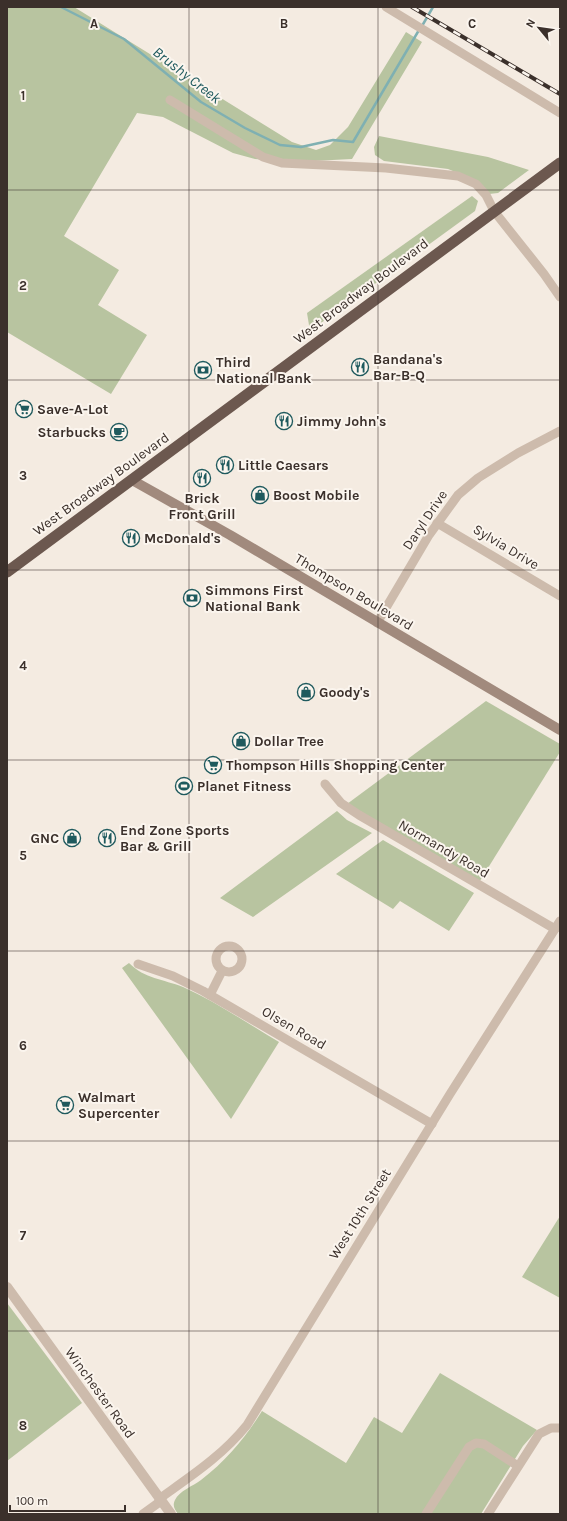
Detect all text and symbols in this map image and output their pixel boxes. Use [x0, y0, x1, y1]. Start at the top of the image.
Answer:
north arrow [519, 8, 559, 48]
text: A [90, 16, 98, 31]
text: B [280, 16, 288, 31]
text: C [468, 16, 476, 31]
text: N [523, 17, 538, 30]
water label: Brushy Creek [149, 43, 225, 107]
text: 1 [21, 88, 25, 103]
street label: West Broadway Boulevard [290, 235, 432, 347]
text: 2 [19, 278, 27, 293]
place label: Bandana's Bar-B-Q [373, 351, 443, 384]
place label: Third National Bank [216, 354, 312, 387]
restaurant icon: Bandana's Bar-B-Q [350, 357, 370, 377]
bank icon: Third National Bank [193, 360, 213, 380]
supermarket icon: Save-A-Lot [14, 399, 34, 419]
place label: Save-A-Lot [37, 401, 109, 418]
restaurant icon: Jimmy John's [274, 411, 294, 431]
place label: Jimmy John's [297, 413, 386, 430]
cafe icon: Starbucks [109, 422, 129, 442]
place label: Starbucks [37, 424, 106, 441]
street label: West Broadway Boulevard [30, 429, 172, 539]
restaurant icon: Little Caesars [215, 455, 235, 475]
place label: Little Caesars [238, 457, 329, 474]
text: 3 [19, 468, 27, 483]
restaurant icon: Brick Front Grill [192, 468, 212, 488]
shop icon: Boost Mobile [250, 485, 270, 505]
place label: Boost Mobile [273, 487, 359, 504]
street label: Daryl Drive [399, 487, 451, 553]
place label: Brick Front Grill [169, 490, 235, 523]
street label: Sylvia Drive [470, 521, 542, 573]
restaurant icon: McDonald's [121, 528, 141, 548]
place label: McDonald's [144, 530, 221, 547]
street label: Thompson Boulevard [292, 550, 416, 634]
place label: Simmons First National Bank [205, 582, 304, 615]
bank icon: Simmons First National Bank [182, 588, 202, 608]
text: 4 [19, 658, 27, 673]
shop icon: Goody's [296, 682, 316, 702]
place label: Goody's [319, 684, 370, 701]
shop icon: Dollar Tree [231, 731, 251, 751]
place label: Dollar Tree [254, 733, 324, 750]
supermarket icon: Thompson Hills Shopping Center [203, 755, 223, 775]
place label: Thompson Hills Shopping Center [226, 757, 445, 774]
sports icon: Planet Fitness [174, 776, 194, 796]
place label: Planet Fitness [197, 778, 291, 795]
street label: Normandy Road [396, 816, 492, 882]
place label: End Zone Sports Bar & Grill [120, 822, 229, 855]
shop icon: GNC [62, 828, 82, 848]
restaurant icon: End Zone Sports Bar & Grill [97, 828, 117, 848]
place label: GNC [31, 830, 59, 847]
text: 5 [19, 848, 27, 863]
street label: Olsen Road [259, 1003, 329, 1053]
text: 6 [19, 1038, 27, 1053]
place label: Walmart Supercenter [78, 1089, 160, 1122]
supermarket icon: Walmart Supercenter [55, 1095, 75, 1115]
street label: West 10th Street [325, 1166, 395, 1262]
text: 7 [20, 1228, 27, 1243]
street label: Winchester Road [61, 1344, 139, 1442]
text: 8 [19, 1418, 27, 1433]
scale bar [10, 1487, 125, 1513]
text: 100 m [16, 1494, 48, 1508]

